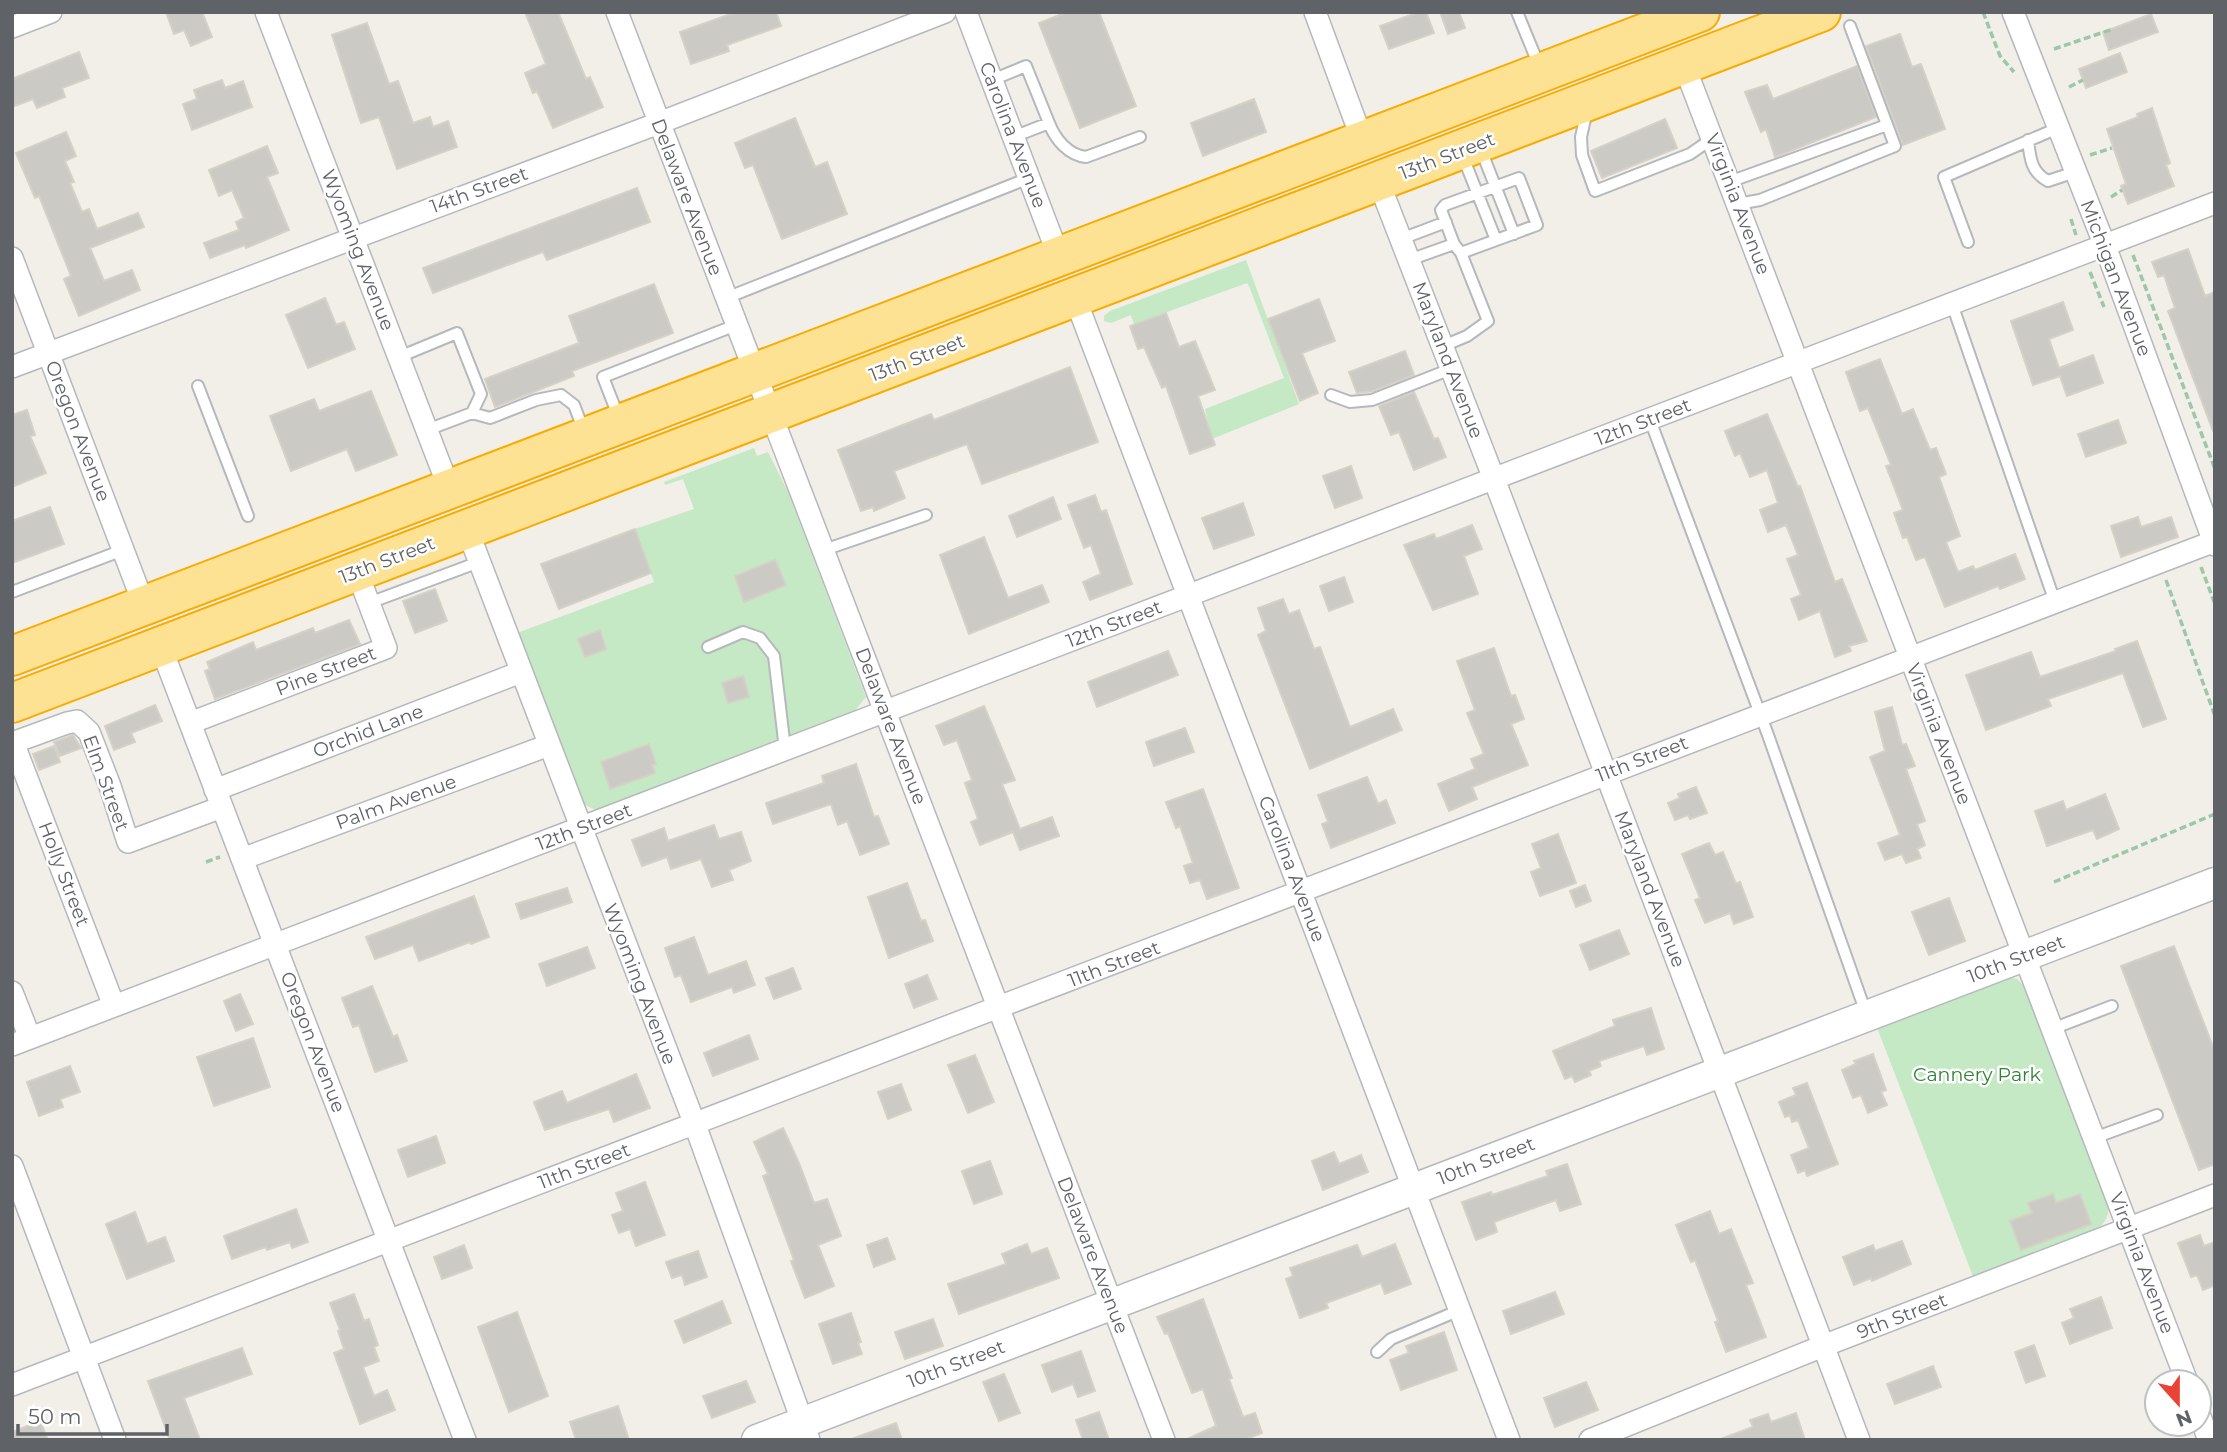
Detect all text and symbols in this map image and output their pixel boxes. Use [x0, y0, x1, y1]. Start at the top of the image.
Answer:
street label: Carolina Avenue [975, 59, 1051, 211]
street label: Delaware Avenue [646, 115, 728, 279]
street label: 13th Street [1396, 127, 1498, 185]
street label: Virginia Avenue [1700, 130, 1776, 278]
street label: 14th Street [427, 162, 531, 218]
street label: Wyoming Avenue [317, 166, 399, 334]
street label: Michigan Avenue [2076, 197, 2156, 359]
street label: Maryland Avenue [1408, 278, 1488, 442]
street label: 13th Street [866, 329, 968, 387]
street label: Oregon Avenue [41, 357, 115, 505]
street label: 12th Street [1592, 393, 1694, 451]
street label: 13th Street [336, 531, 438, 589]
street label: 12th Street [1063, 595, 1165, 653]
street label: Pine Street [273, 641, 380, 701]
street label: Delaware Avenue [850, 644, 932, 808]
street label: Virginia Avenue [1901, 660, 1977, 808]
street label: Orchid Lane [310, 699, 426, 763]
street label: 11th Street [1593, 731, 1692, 787]
street label: Elm Street [78, 732, 134, 834]
street label: Palm Avenue [333, 770, 459, 834]
street label: Carolina Avenue [1254, 793, 1330, 945]
street label: 12th Street [533, 798, 635, 856]
street label: Maryland Avenue [1610, 807, 1690, 971]
street label: Holly Street [34, 818, 95, 930]
street label: Wyoming Avenue [599, 900, 681, 1068]
street label: 10th Street [1964, 930, 2068, 988]
street label: 11th Street [1065, 936, 1164, 992]
street label: Oregon Avenue [276, 968, 350, 1116]
park label: Cannery Park [1913, 1063, 2042, 1086]
street label: 10th Street [1434, 1132, 1538, 1190]
street label: 11th Street [535, 1138, 634, 1194]
street label: Delaware Avenue [1052, 1173, 1134, 1337]
street label: Virginia Avenue [2104, 1189, 2180, 1337]
street label: 9th Street [1854, 1288, 1951, 1344]
street label: 10th Street [904, 1335, 1008, 1393]
north arrow [2143, 1368, 2213, 1438]
scale bar [18, 1392, 166, 1436]
text: 50 m [28, 1404, 82, 1429]
text: N [2173, 1405, 2195, 1432]

